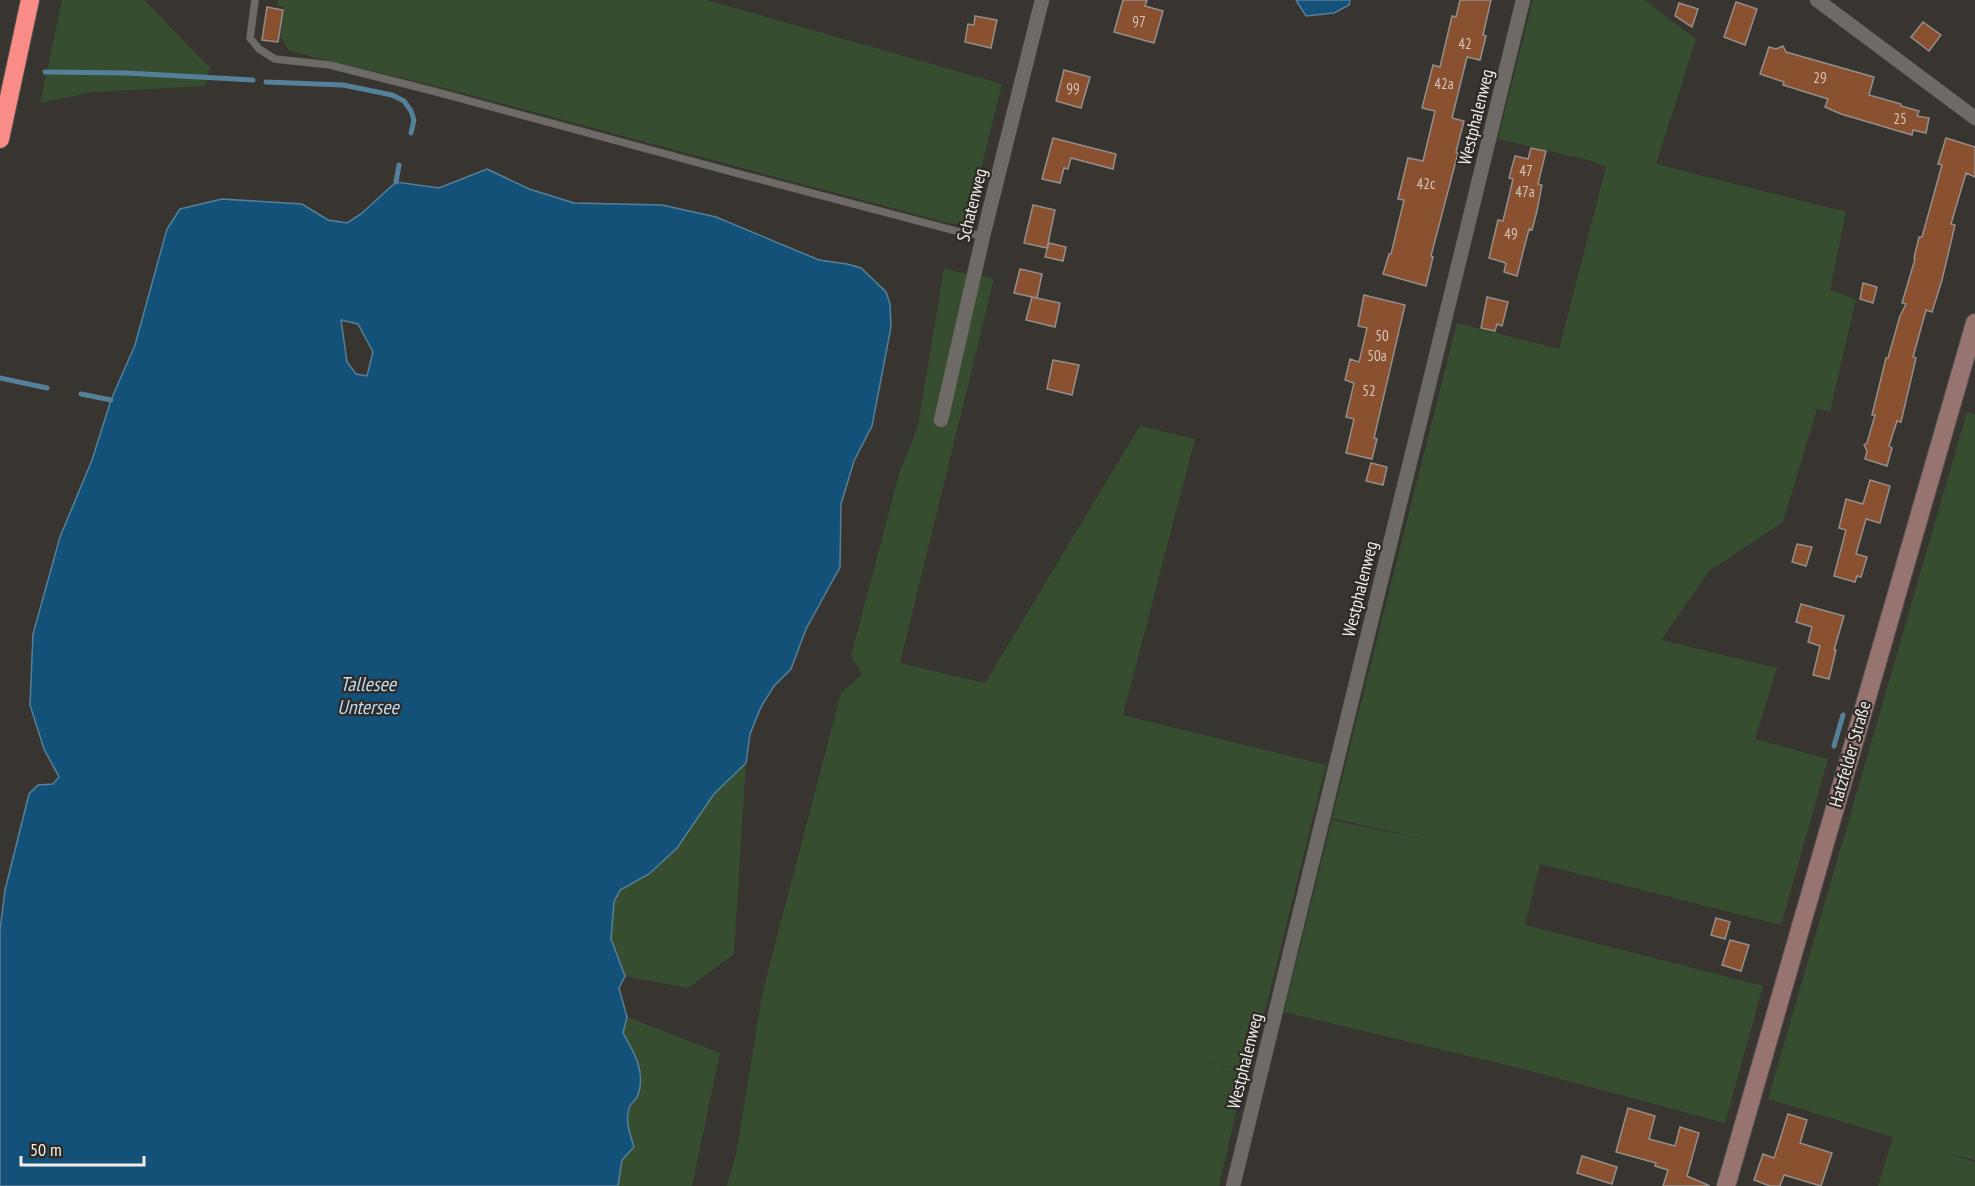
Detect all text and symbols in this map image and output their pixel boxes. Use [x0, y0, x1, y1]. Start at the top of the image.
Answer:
house number: 97 [1132, 12, 1146, 31]
house number: 42 [1458, 34, 1472, 53]
street label: Westphalenweg [1453, 67, 1499, 167]
house number: 29 [1813, 68, 1827, 87]
house number: 42a [1434, 74, 1454, 93]
house number: 99 [1066, 79, 1080, 98]
house number: 25 [1893, 109, 1907, 128]
house number: 47 [1519, 161, 1533, 180]
street label: Schatenweg [951, 166, 992, 244]
house number: 42c [1417, 174, 1436, 193]
house number: 47a [1515, 182, 1535, 201]
house number: 49 [1504, 224, 1518, 243]
house number: 50 [1375, 326, 1389, 345]
house number: 50a [1367, 346, 1387, 365]
house number: 52 [1362, 381, 1376, 400]
street label: Westphalenweg [1337, 539, 1383, 639]
water label: Tallesee Untersee [337, 671, 400, 720]
street label: Hatzfelder Straße [1823, 698, 1876, 810]
street label: Westphalenweg [1222, 1011, 1268, 1111]
scale bar [21, 1129, 144, 1167]
text: 50 m [30, 1138, 62, 1161]

